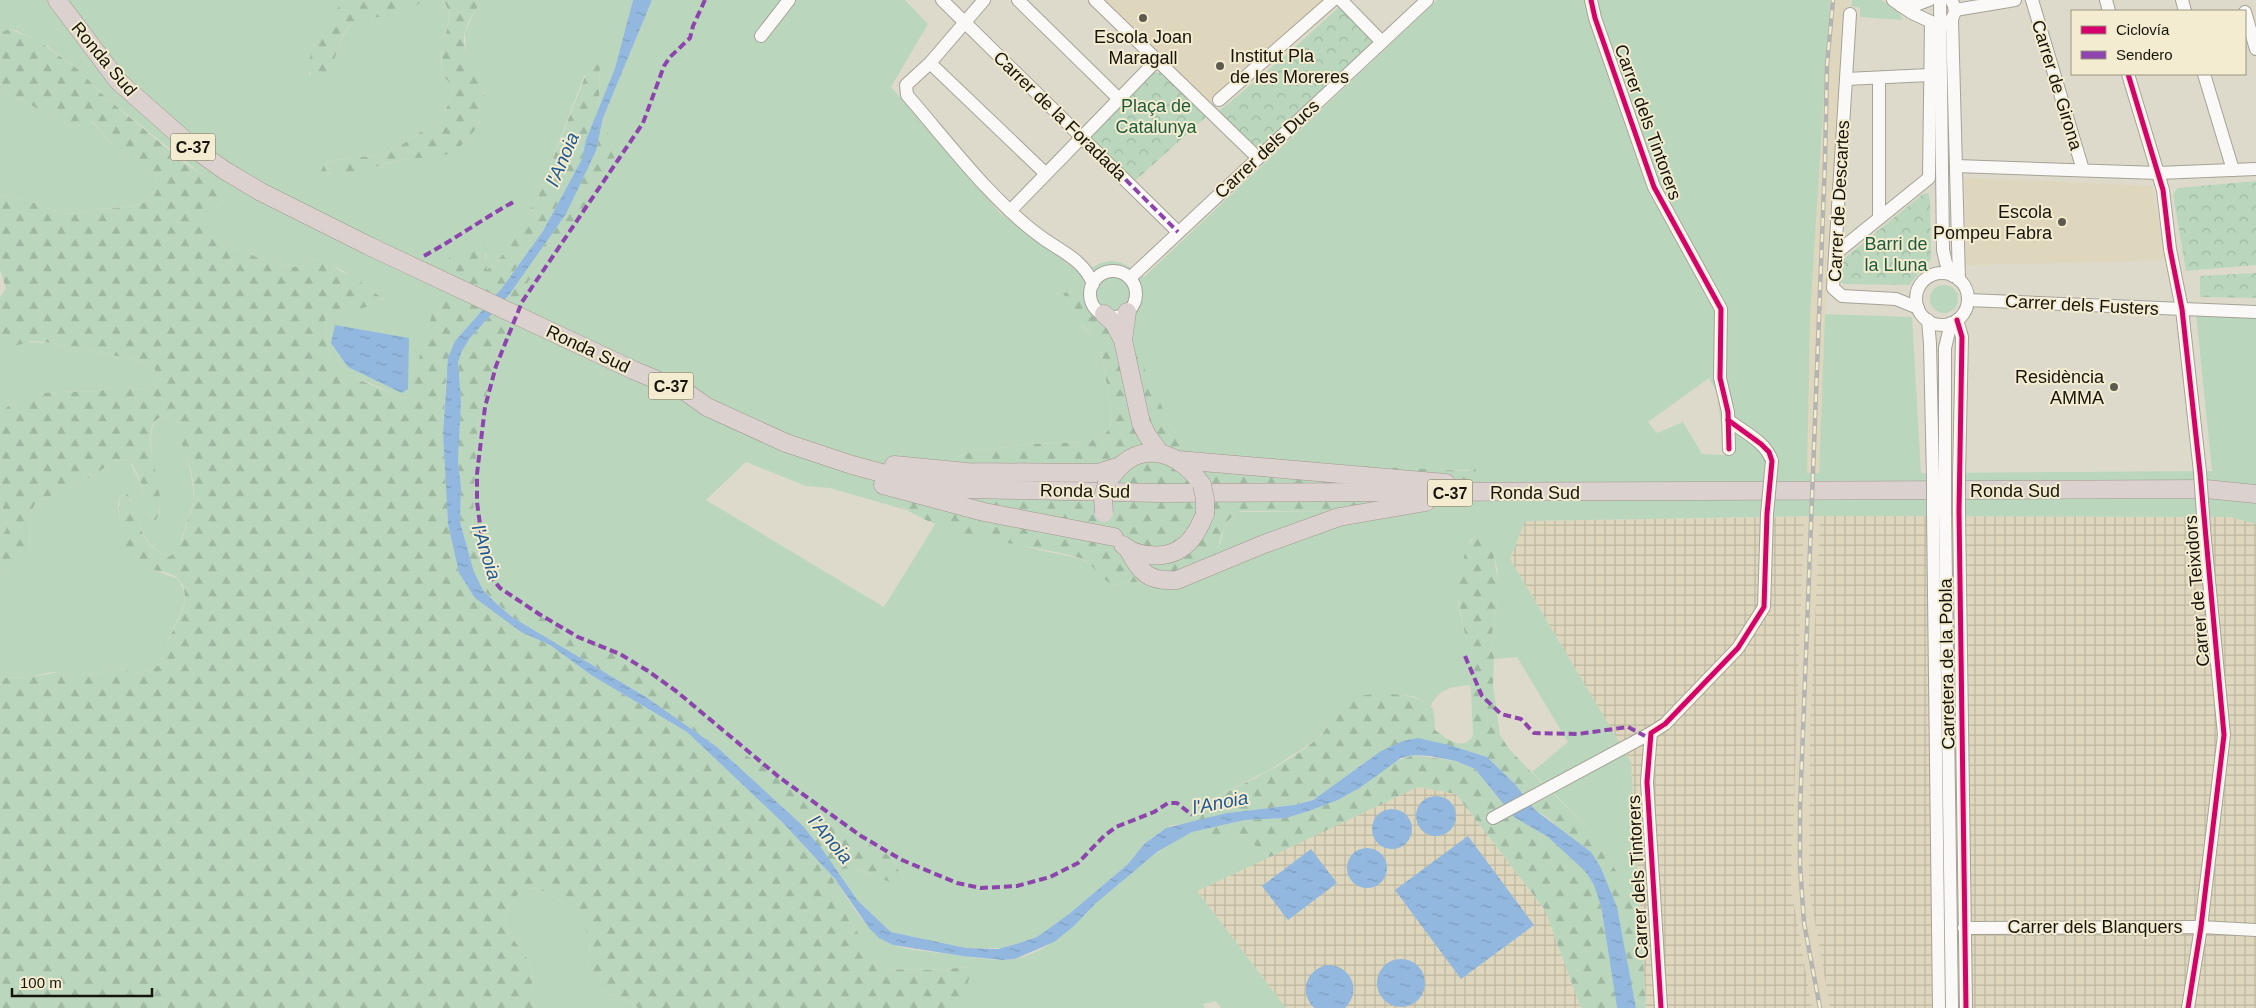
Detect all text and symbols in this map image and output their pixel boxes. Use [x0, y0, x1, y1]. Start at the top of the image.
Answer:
legend [2071, 10, 2246, 75]
marker: Escola Joan Maragall [1137, 12, 1149, 24]
street label: Carrer de Girona [2028, 17, 2087, 153]
street label: Ronda Sud [67, 18, 141, 100]
text: Ciclovía [2116, 21, 2170, 38]
place label: Escola Joan Maragall [1094, 27, 1192, 68]
street label: Carrer dels Tintorers [1611, 41, 1685, 203]
place label: Institut Pla de les Moreres [1230, 46, 1349, 87]
text: Sendero [2116, 46, 2173, 63]
street label: Carrer de la Foradada [989, 47, 1131, 185]
marker: Institut Pla de les Moreres [1214, 60, 1226, 72]
park label: Plaça de Catalunya [1115, 96, 1198, 137]
street label: Carrer dels Ducs [1211, 96, 1323, 202]
street label: Carrer de Descartes [1825, 120, 1853, 282]
water label: l'Anoia [542, 129, 583, 189]
road number: C-37 [170, 134, 216, 160]
place label: Escola Pompeu Fabra [1933, 202, 2053, 243]
marker: Escola Pompeu Fabra [2056, 216, 2068, 228]
park label: Barri de la Lluna [1864, 234, 1929, 275]
street label: Carrer dels Fusters [2005, 291, 2159, 319]
street label: Ronda Sud [543, 321, 633, 377]
place label: Residència AMMA [2015, 367, 2105, 408]
road number: C-37 [648, 372, 694, 400]
marker: Residència AMMA [2108, 381, 2120, 393]
road number: C-37 [1428, 479, 1472, 506]
street label: Ronda Sud [1040, 480, 1130, 502]
street label: Ronda Sud [1970, 481, 2060, 501]
street label: Ronda Sud [1490, 483, 1580, 503]
street label: Carrer de Teixidors [2180, 515, 2214, 667]
water label: l'Anoia [468, 522, 505, 582]
street label: Carretera de la Pobla [1935, 577, 1958, 750]
water label: l'Anoia [1190, 787, 1250, 818]
street label: Carrer dels Tintorers [1624, 795, 1652, 959]
water label: l'Anoia [804, 811, 857, 868]
street label: Carrer dels Blanquers [2007, 917, 2183, 937]
scale bar [12, 966, 152, 998]
text: 100 m [20, 974, 62, 991]

